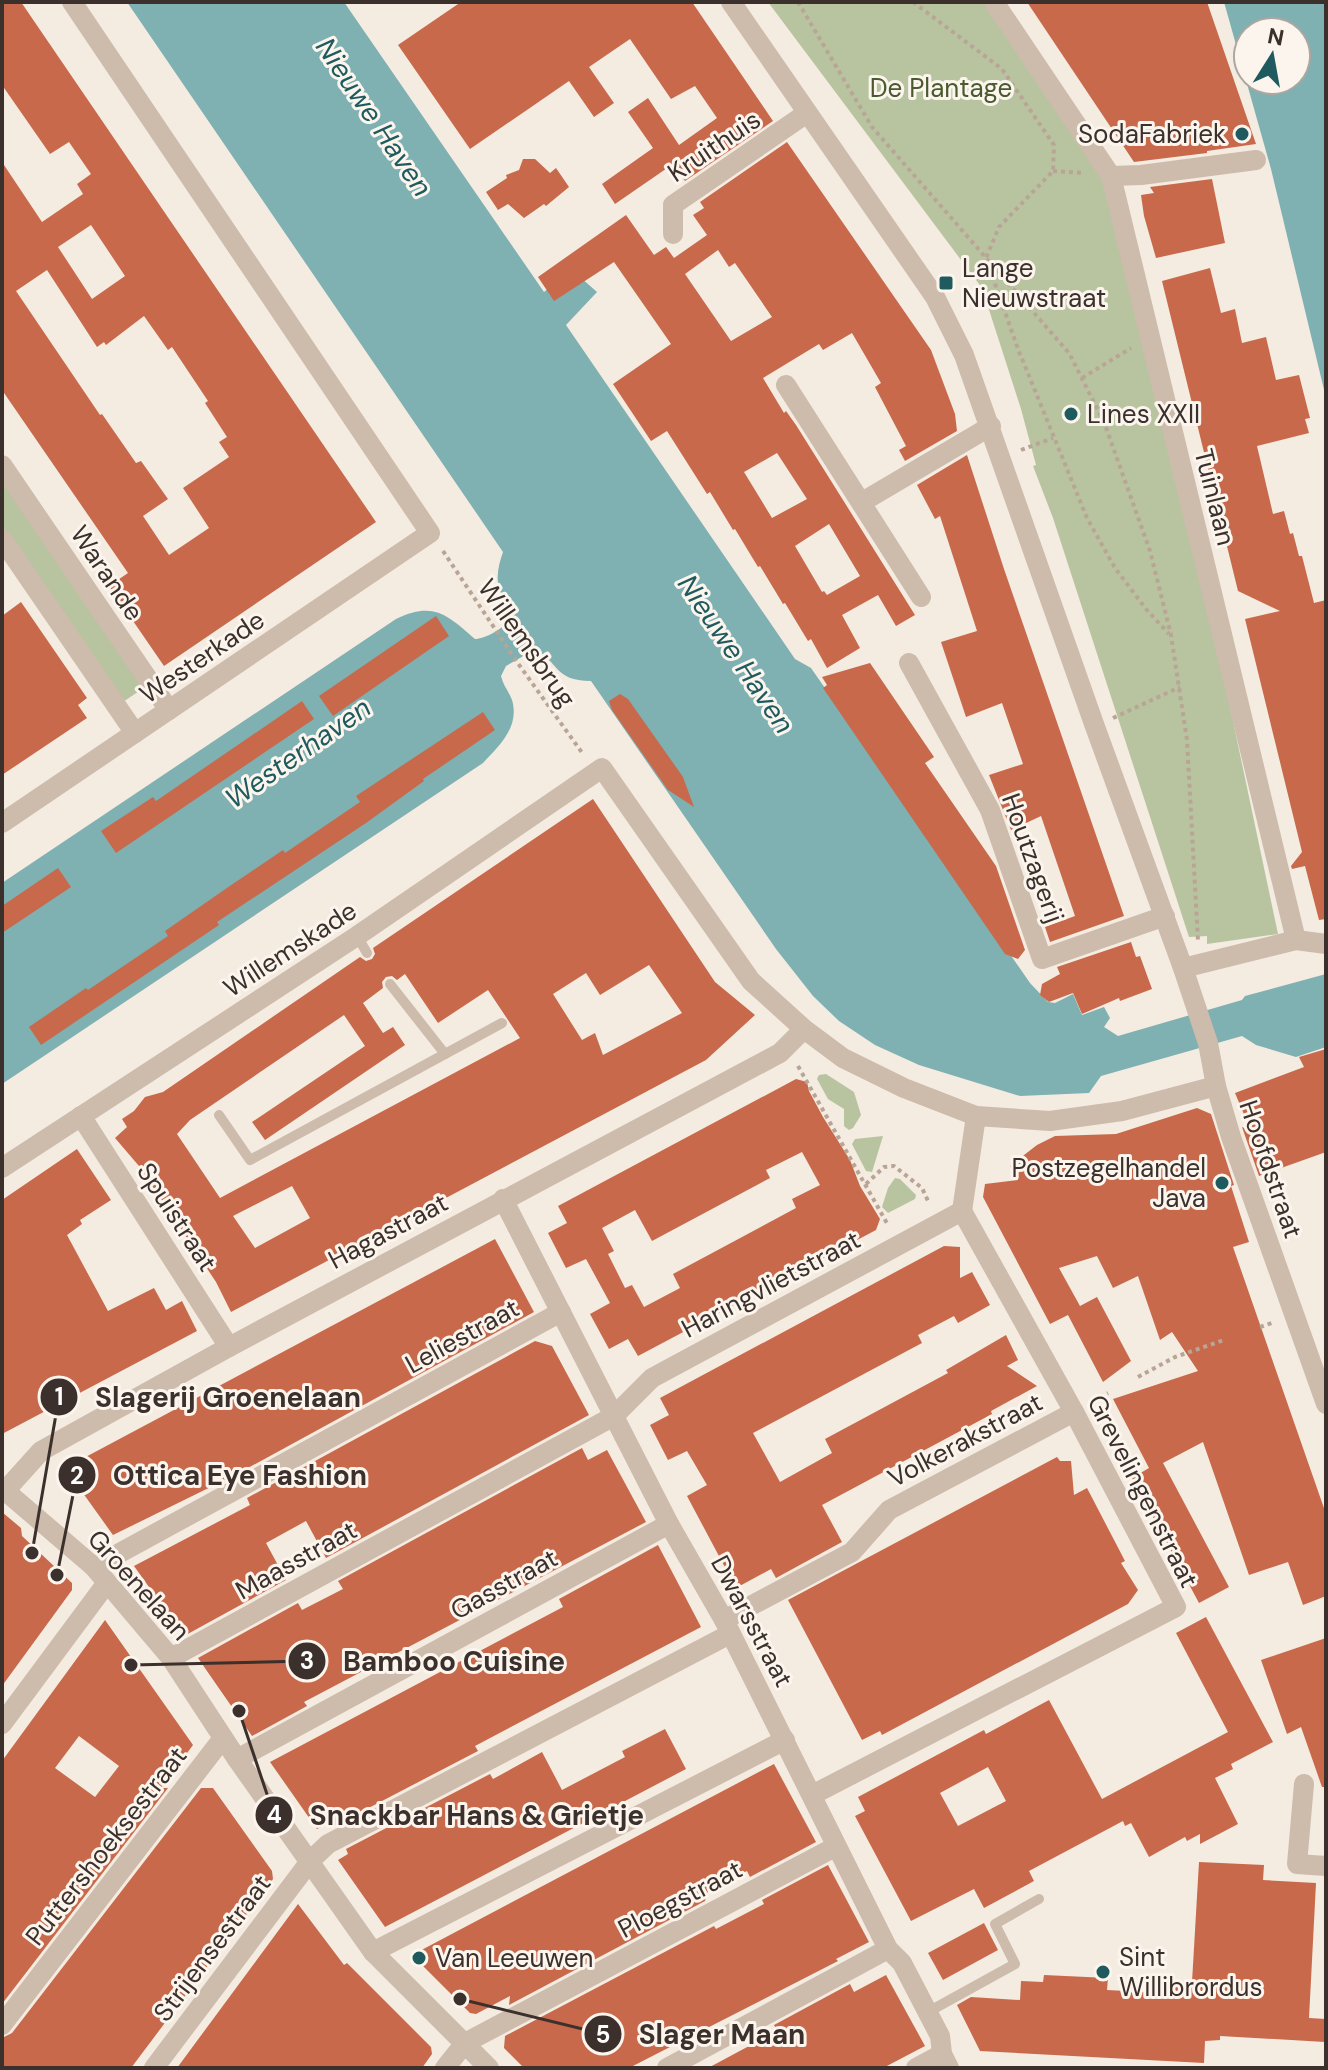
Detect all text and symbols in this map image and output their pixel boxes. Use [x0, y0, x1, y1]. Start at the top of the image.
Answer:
north arrow [1232, 16, 1312, 96]
text: N [1265, 21, 1286, 53]
water label: Nieuwe Haven [307, 30, 441, 204]
park label: De Plantage [870, 71, 1012, 105]
street label: Kruithuis [661, 102, 767, 190]
place label: SodaFabriek [1078, 117, 1226, 151]
marker: SodaFabriek [1233, 125, 1251, 143]
place label: Lange Nieuwstraat [962, 251, 1106, 315]
marker: Lange Nieuwstraat [937, 274, 955, 292]
place label: Lines XXII [1087, 397, 1200, 431]
marker: Lines XXII [1062, 405, 1080, 423]
street label: Tuinlaan [1187, 445, 1243, 549]
street label: Warande [63, 519, 151, 627]
water label: Nieuwe Haven [669, 567, 803, 741]
street label: Willemsbrug [470, 572, 584, 714]
street label: Westerkade [133, 603, 271, 711]
water label: Westerhaven [218, 689, 378, 817]
street label: Houtzagerij [994, 789, 1072, 927]
street label: Willemskade [217, 893, 363, 1005]
street label: Hoofdstraat [1232, 1096, 1310, 1242]
place label: Postzegelhandel Java [1012, 1151, 1206, 1215]
street label: Spuistraat [129, 1156, 225, 1278]
marker: Postzegelhandel Java [1213, 1174, 1231, 1192]
street label: Hagastraat [322, 1185, 454, 1277]
street label: Haringvlietstraat [676, 1223, 866, 1345]
street label: Leliestraat [399, 1291, 525, 1381]
callout: Slagerij Groenelaan [39, 1371, 377, 1423]
text: Slagerij Groenelaan [95, 1379, 361, 1416]
text: 1 [55, 1381, 63, 1412]
street label: Volkerakstraat [882, 1385, 1048, 1495]
street label: Grevelingenstraat [1080, 1389, 1206, 1593]
callout: Ottica Eye Fashion [57, 1449, 384, 1501]
text: Ottica Eye Fashion [113, 1457, 367, 1494]
text: 2 [70, 1460, 84, 1491]
street label: Maasstraat [229, 1513, 363, 1607]
street label: Groenelaan [80, 1522, 198, 1648]
street label: Gasstraat [444, 1541, 564, 1627]
street label: Dwarsstraat [703, 1549, 801, 1693]
callout: Bamboo Cuisine [287, 1635, 581, 1687]
text: Bamboo Cuisine [343, 1643, 565, 1680]
text: 3 [300, 1645, 314, 1676]
street label: Puttershoeksestraat [18, 1740, 194, 1952]
callout: Snackbar Hans & Grietje [254, 1789, 660, 1841]
text: Snackbar Hans & Grietje [310, 1797, 644, 1834]
text: 4 [266, 1799, 282, 1830]
street label: Ploegstraat [612, 1852, 748, 1946]
street label: Strijensestraat [146, 1868, 278, 2028]
place label: Sint Willibrordus [1119, 1940, 1262, 2004]
place label: Van Leeuwen [435, 1941, 594, 1975]
marker: Van Leeuwen [410, 1949, 428, 1967]
marker: Sint Willibrordus [1094, 1963, 1112, 1981]
callout: Slager Maan [583, 2008, 821, 2060]
text: Slager Maan [639, 2016, 805, 2053]
text: 5 [596, 2019, 610, 2050]

